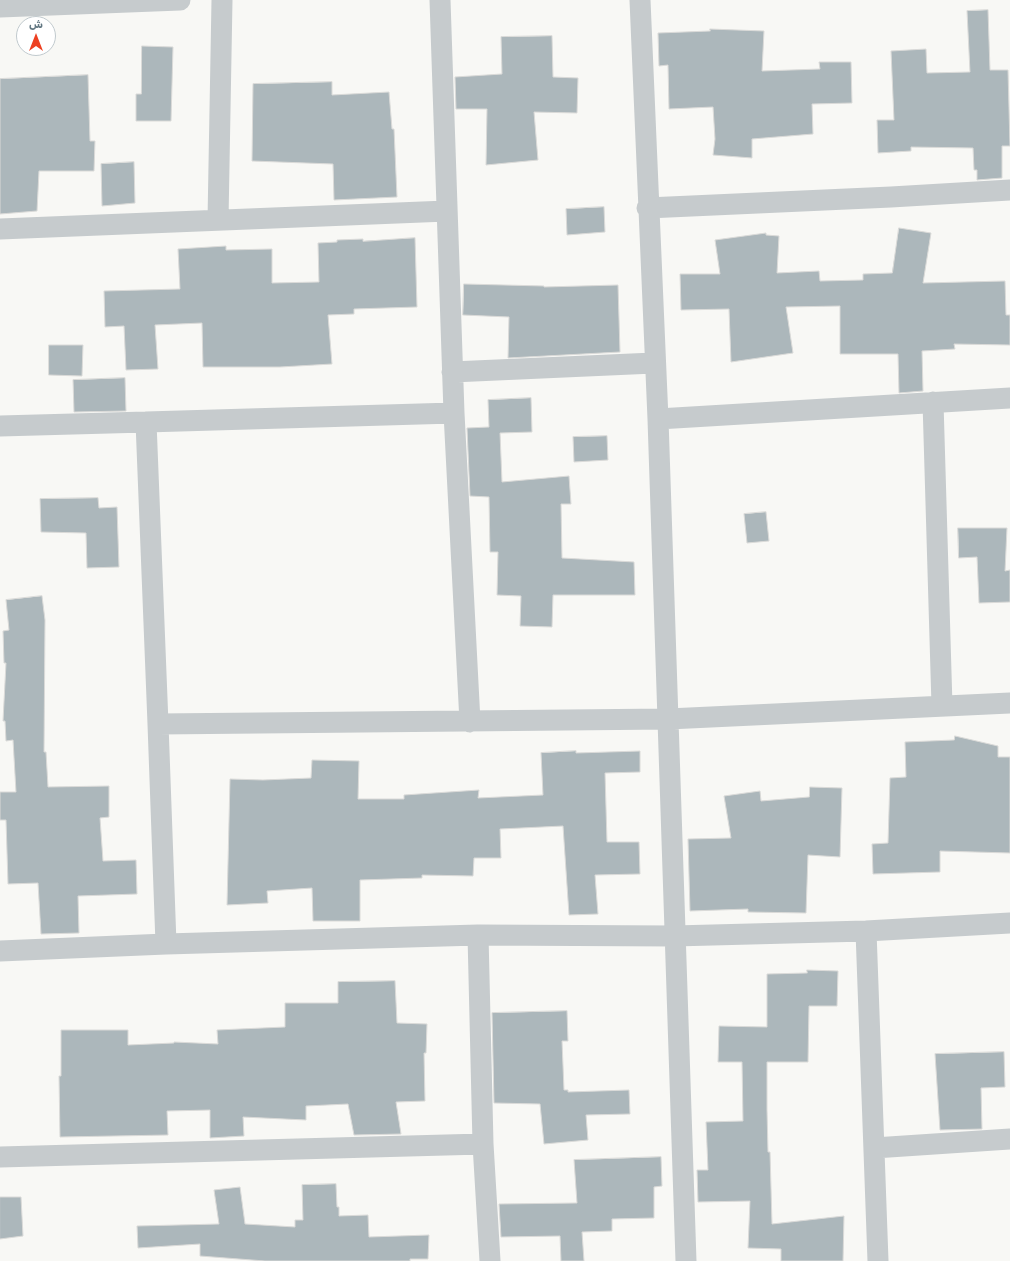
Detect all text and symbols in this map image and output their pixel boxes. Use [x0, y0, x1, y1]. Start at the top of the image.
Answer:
north arrow [16, 16, 56, 56]
text: ش [29, 18, 43, 31]

